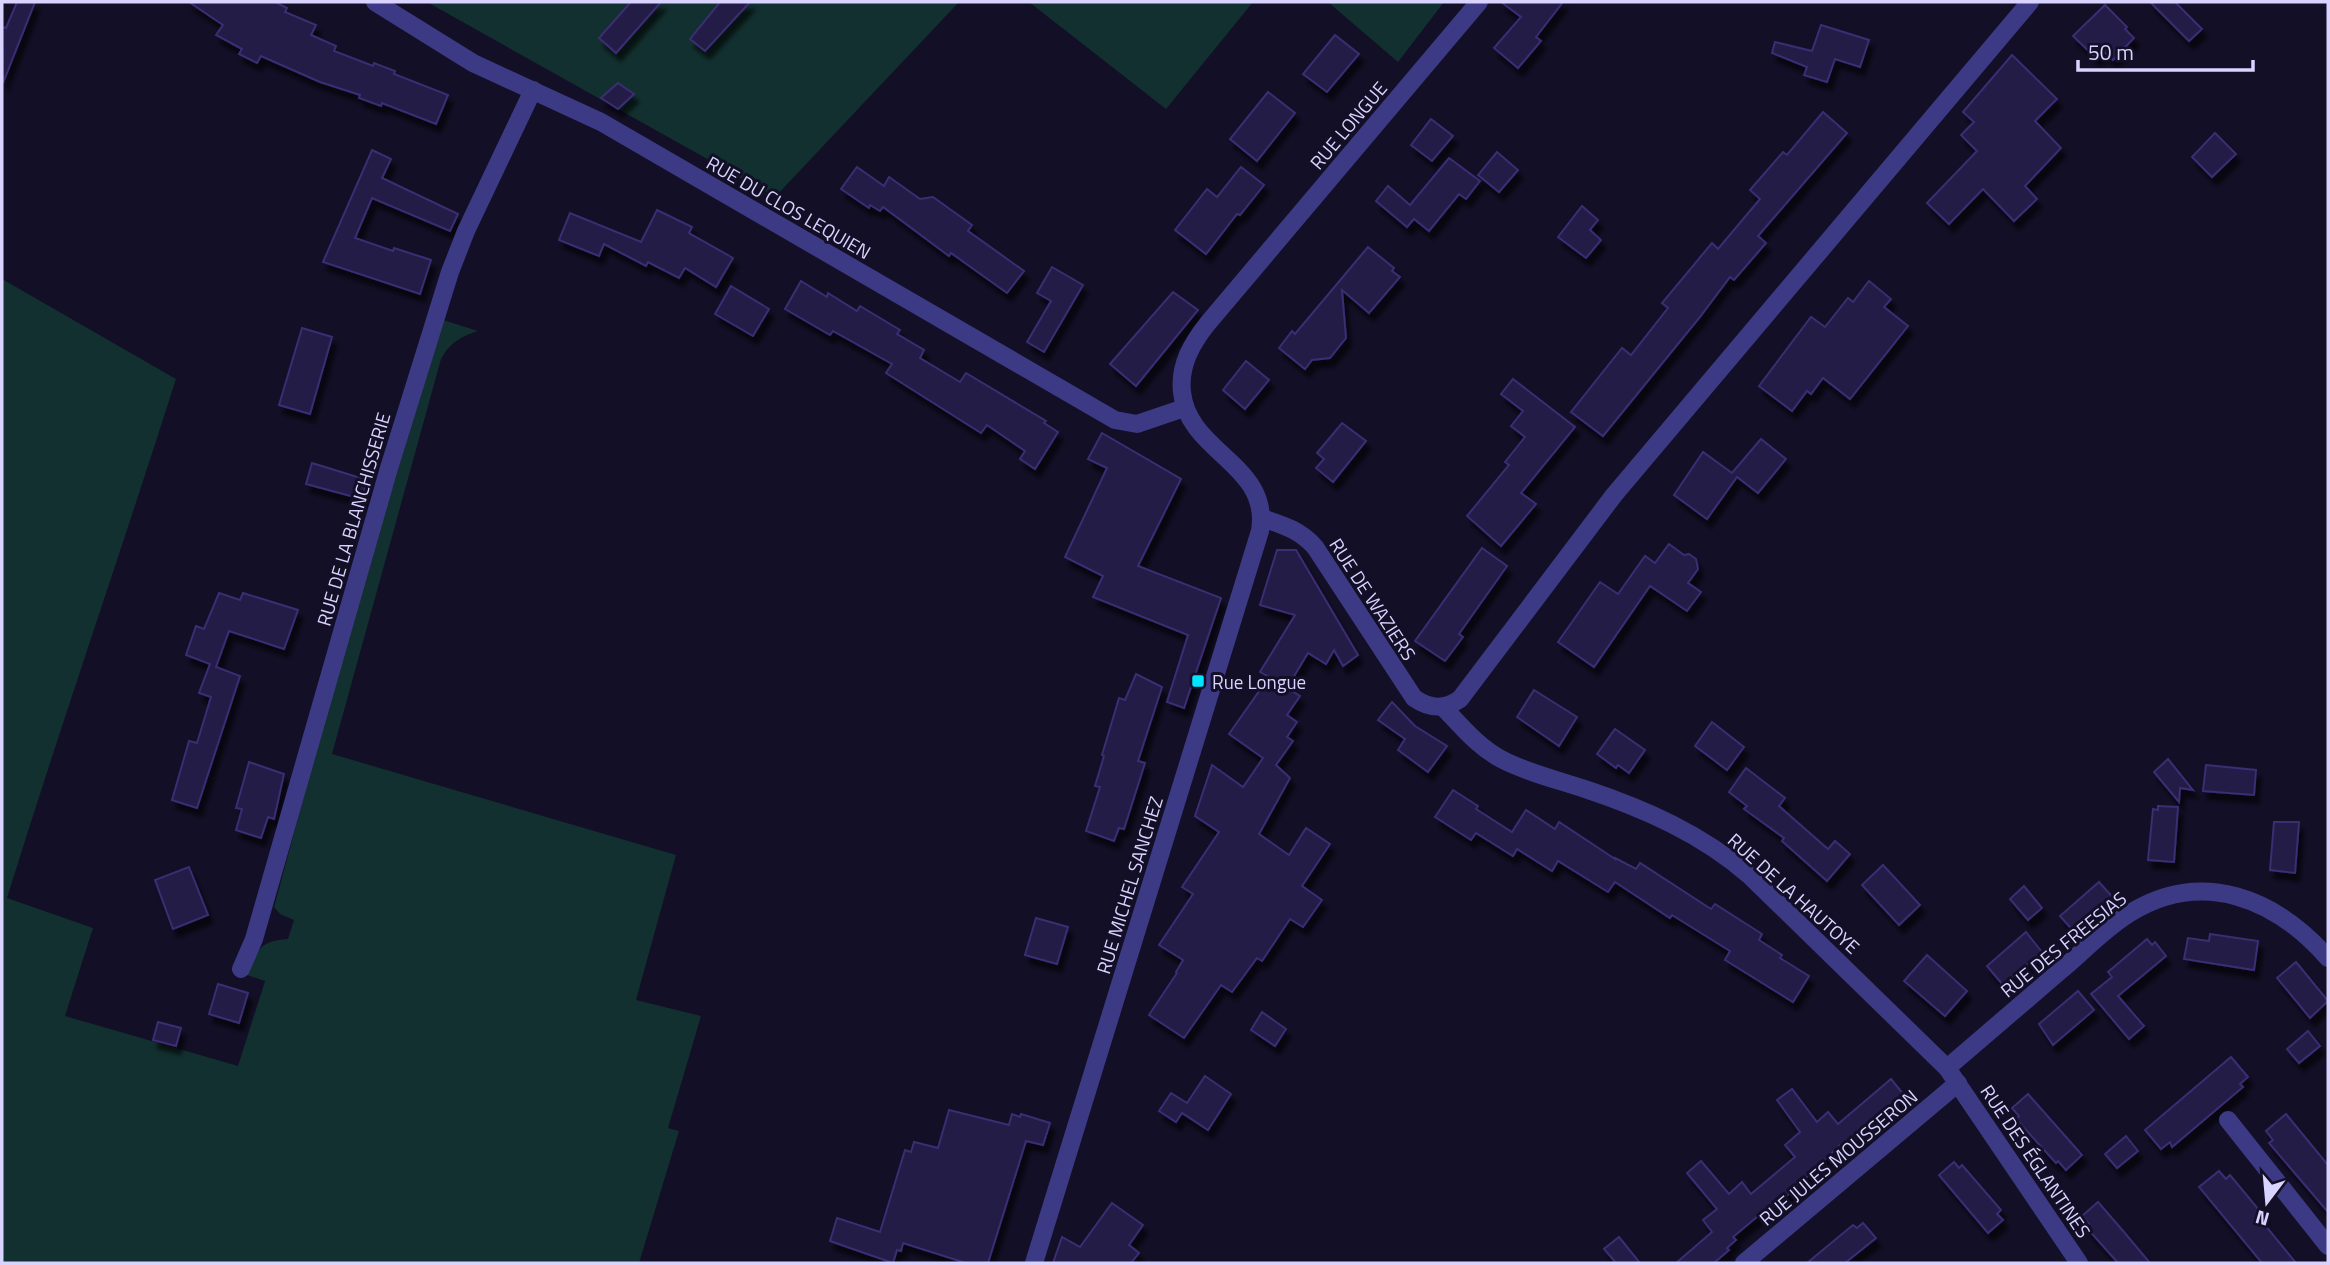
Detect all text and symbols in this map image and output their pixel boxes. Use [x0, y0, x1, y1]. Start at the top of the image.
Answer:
scale bar [2078, 28, 2253, 72]
text: 50 m [2088, 36, 2134, 68]
street label: RUE LONGUE [1302, 75, 1394, 175]
street label: RUE DU CLOS LEQUIEN [701, 148, 877, 266]
street label: RUE DE LA BLANCHISSERIE [309, 409, 397, 629]
street label: RUE DE WAZIERS [1323, 532, 1423, 666]
place label: Rue Longue [1212, 667, 1306, 696]
marker: Rue Longue [1190, 673, 1206, 689]
street label: RUE MICHEL SANCHEZ [1088, 793, 1170, 977]
street label: RUE DE LA HAUTOYE [1722, 826, 1866, 960]
street label: RUE DES FREESIAS [1994, 884, 2132, 1004]
street label: RUE DES ÉGLANTINES [1974, 1079, 2098, 1243]
street label: RUE JULES MOUSSERON [1752, 1082, 1924, 1232]
north arrow [2232, 1167, 2302, 1237]
text: N [2252, 1203, 2273, 1235]

